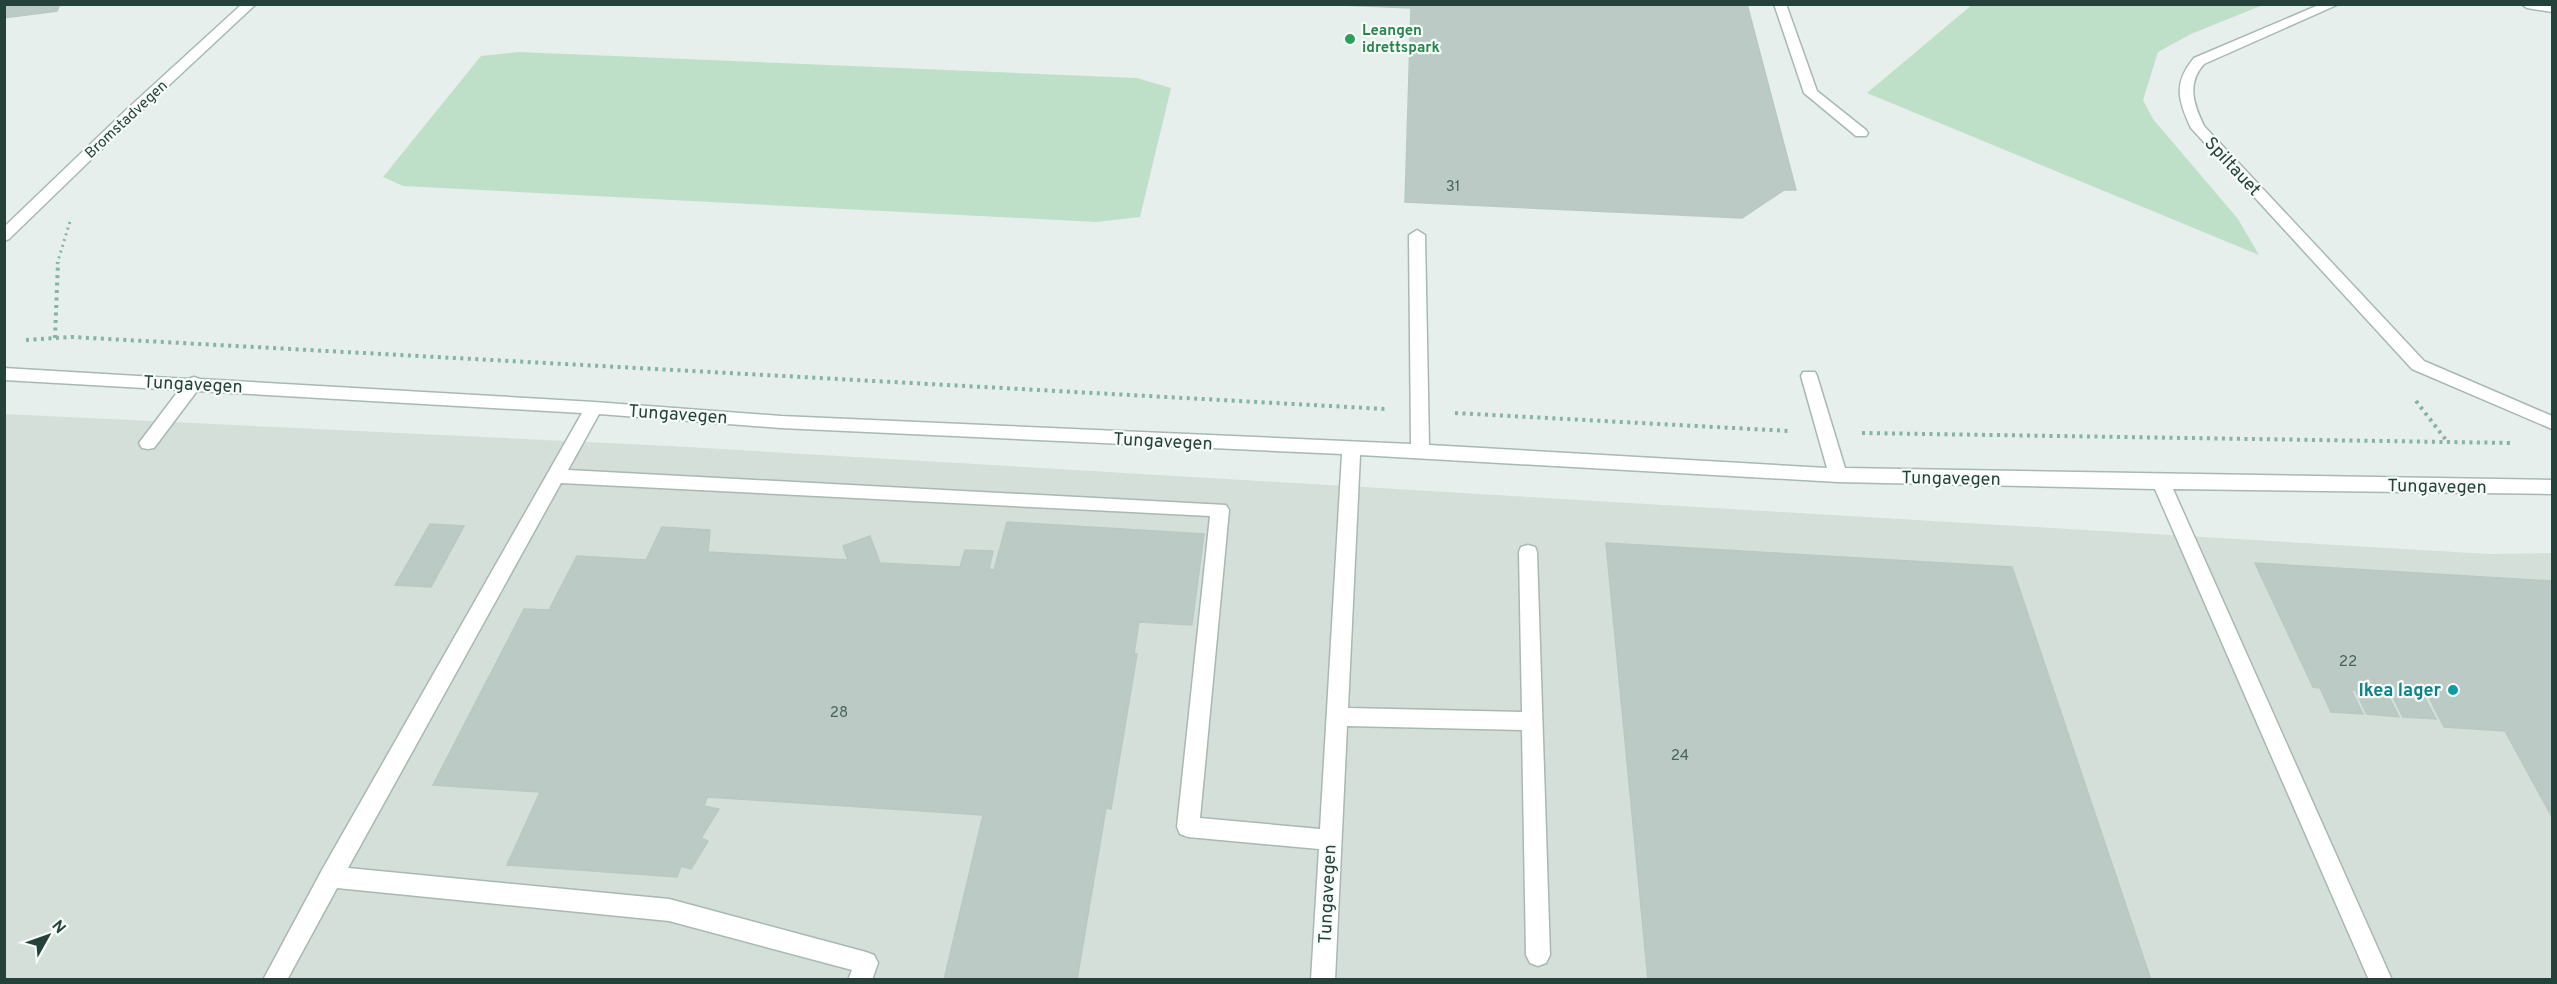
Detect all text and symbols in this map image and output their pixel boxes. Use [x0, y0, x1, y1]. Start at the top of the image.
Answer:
place label: Leangen idrettspark [1362, 22, 1440, 58]
marker: Leangen idrettspark [1343, 32, 1357, 46]
street label: Bromstadvegen [82, 77, 172, 163]
street label: Spiltauet [2199, 133, 2265, 201]
house number: 31 [1446, 178, 1460, 197]
street label: Tungavegen [143, 371, 243, 400]
street label: Tungavegen [628, 401, 728, 430]
street label: Tungavegen [1113, 428, 1213, 457]
street label: Tungavegen [1901, 467, 2001, 492]
street label: Tungavegen [2387, 475, 2487, 500]
house number: 22 [2339, 653, 2357, 672]
place label: Ikea lager [2358, 680, 2441, 703]
marker: Ikea lager [2446, 683, 2460, 697]
house number: 28 [830, 704, 848, 723]
house number: 24 [1671, 747, 1689, 766]
street label: Tungavegen [1314, 844, 1343, 944]
north arrow [18, 906, 78, 966]
text: N [47, 917, 69, 938]

